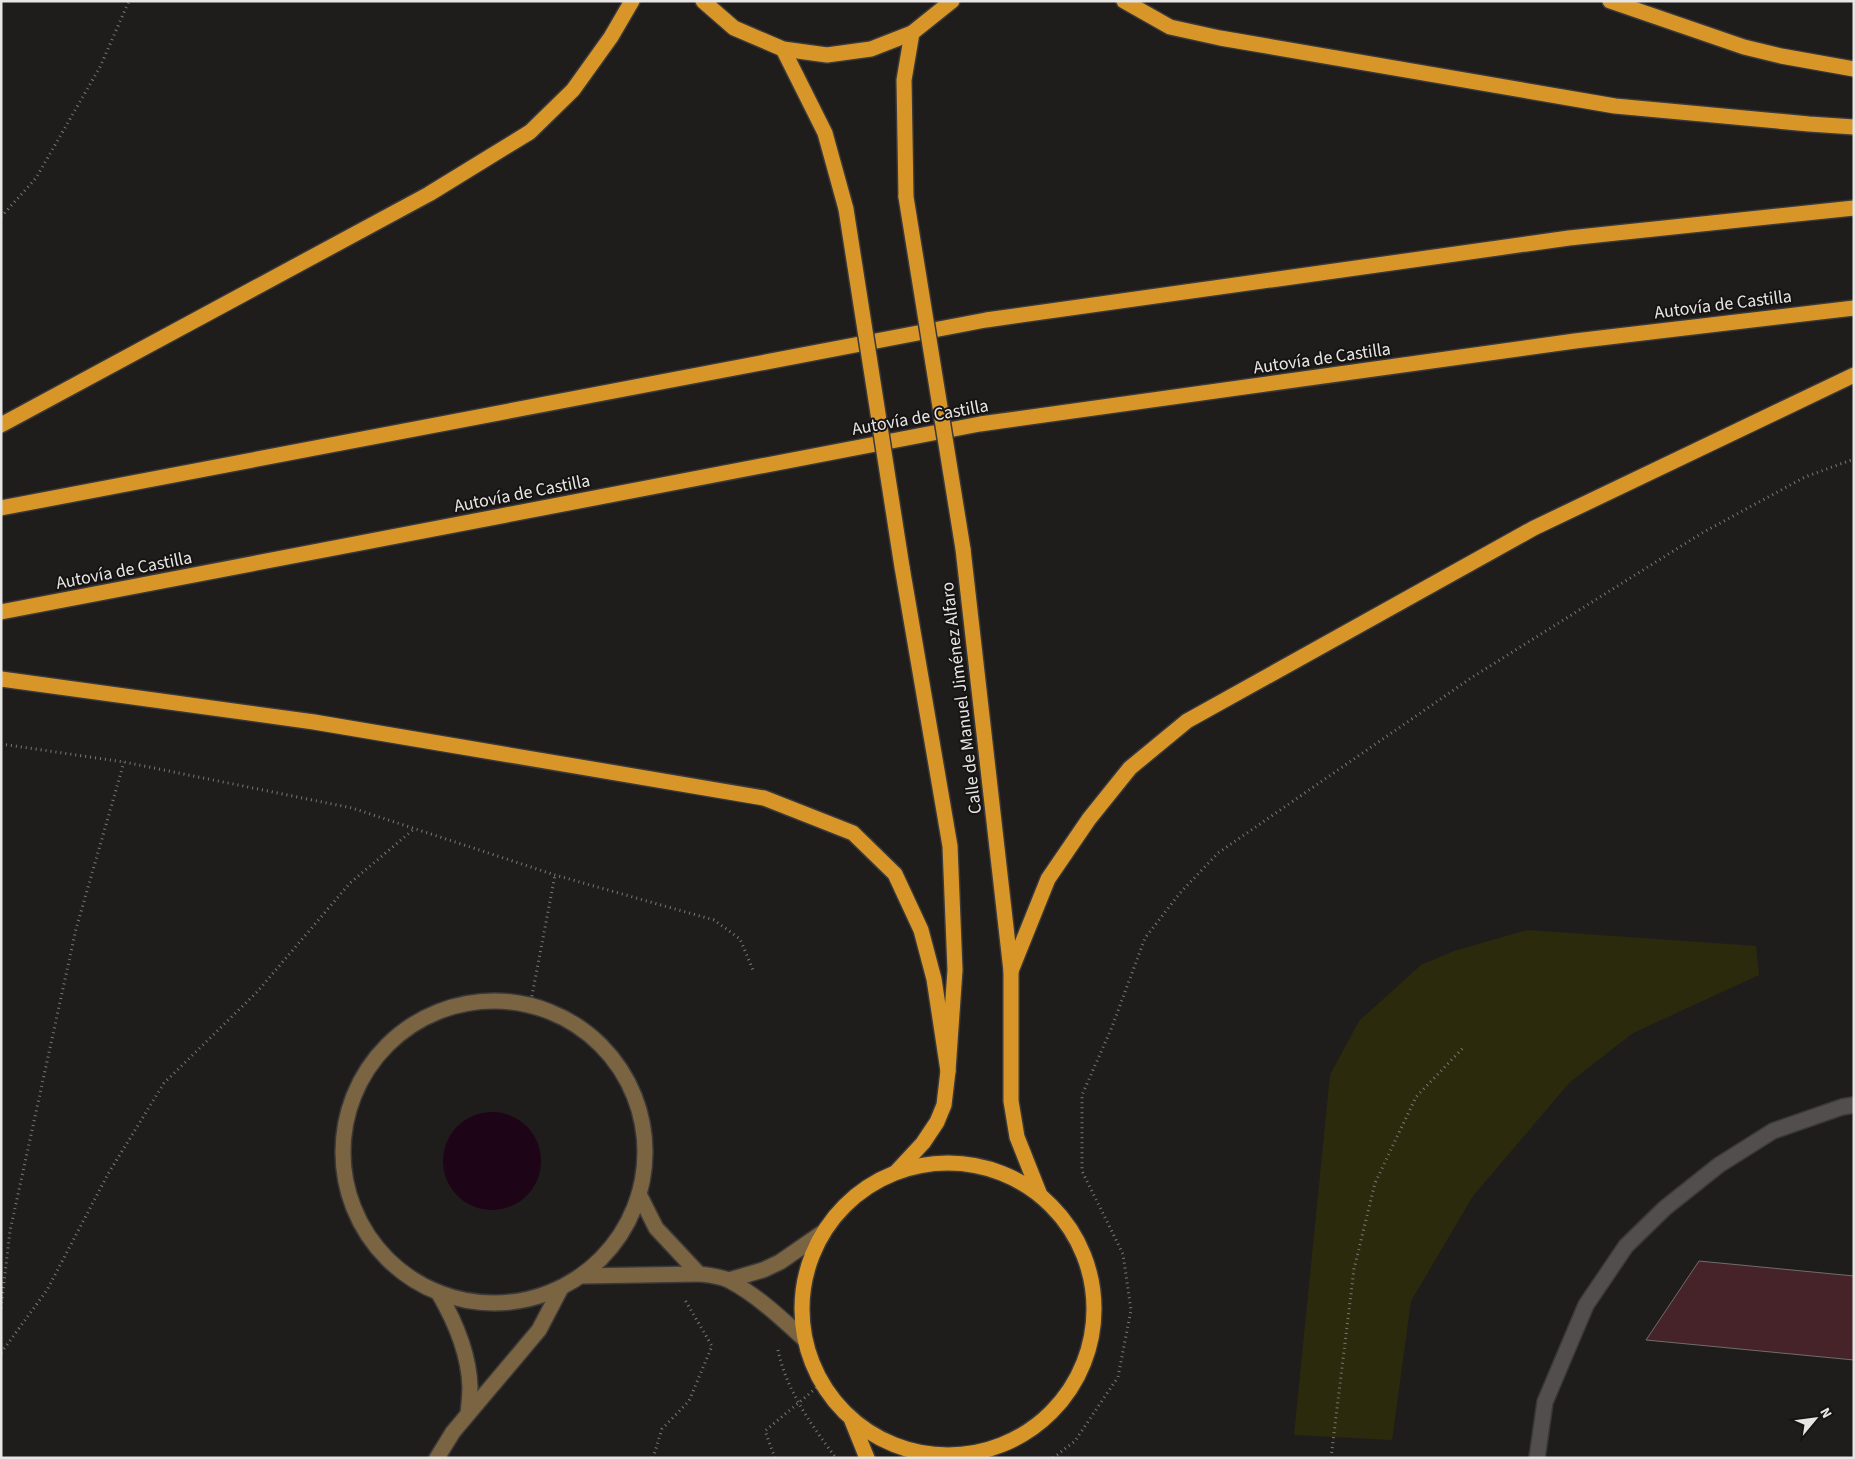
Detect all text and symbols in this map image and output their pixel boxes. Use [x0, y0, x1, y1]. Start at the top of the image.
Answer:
street label: Autovía de Castilla [1653, 284, 1793, 325]
street label: Autovía de Castilla [1252, 336, 1392, 380]
street label: Autovía de Castilla [850, 393, 990, 442]
street label: Autovía de Castilla [452, 468, 592, 519]
street label: Autovía de Castilla [54, 545, 194, 596]
street label: Calle de Manuel Jiménez Alfaro [935, 580, 988, 815]
north arrow [1790, 1394, 1840, 1444]
text: N [1814, 1404, 1836, 1422]

